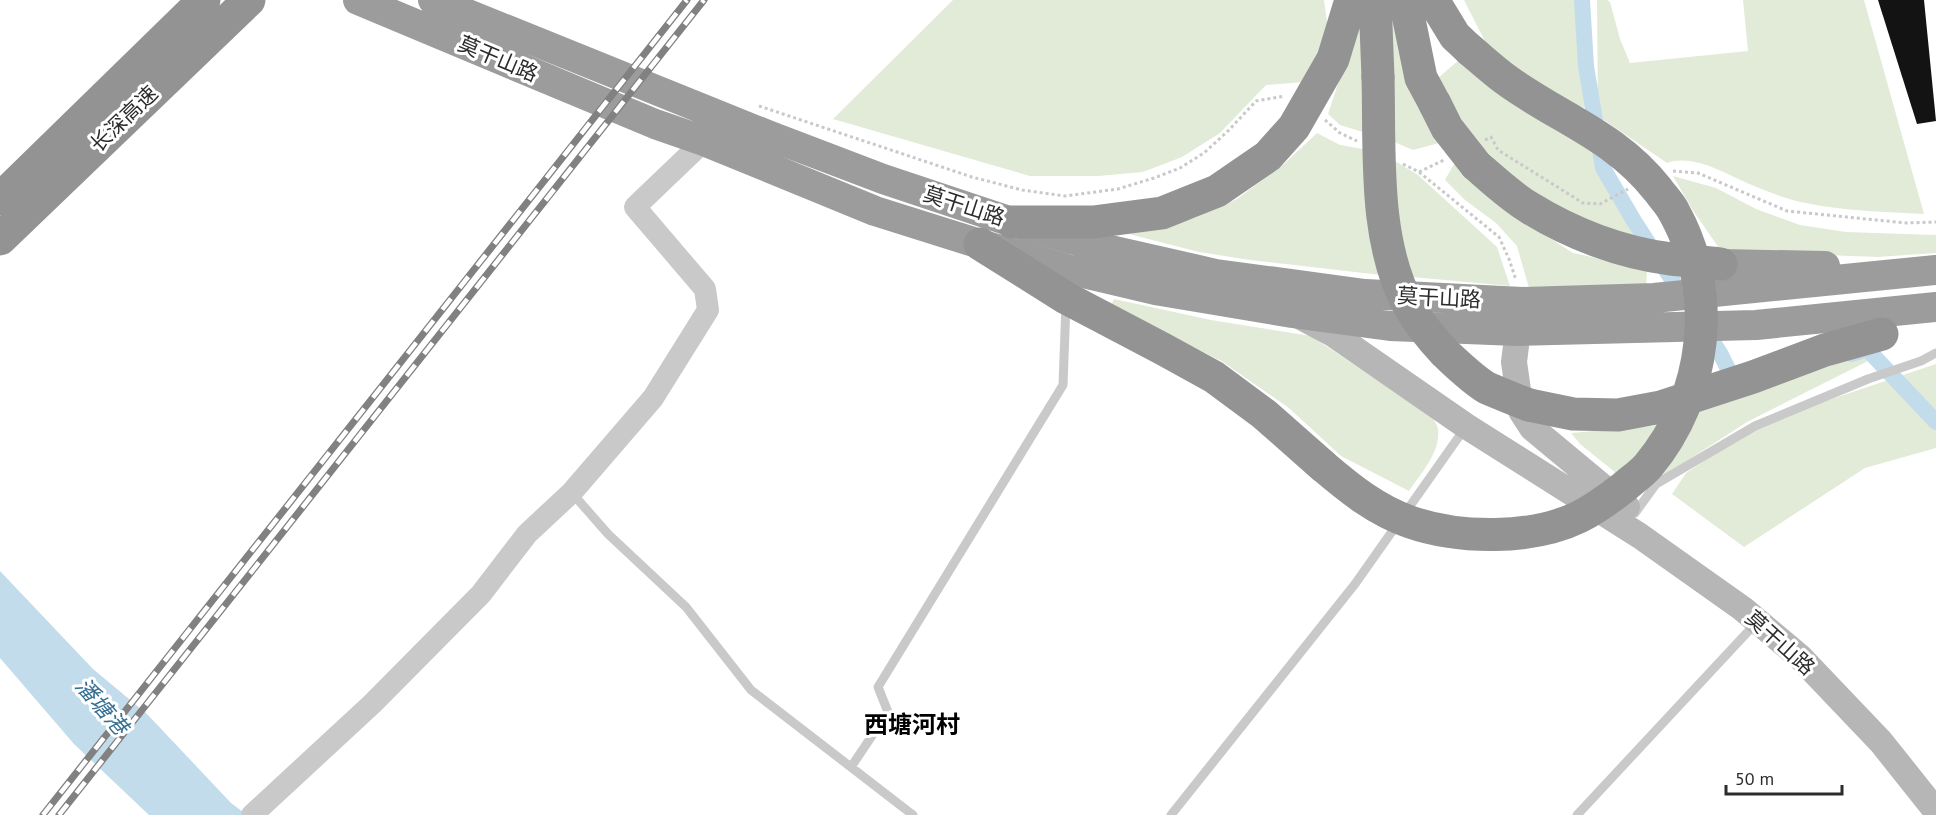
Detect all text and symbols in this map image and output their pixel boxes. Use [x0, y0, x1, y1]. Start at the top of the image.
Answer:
street label: 莫干山路 [454, 30, 542, 87]
street label: 长深高速 [84, 80, 163, 158]
street label: 莫干山路 [920, 180, 1008, 231]
street label: 莫干山路 [1396, 282, 1482, 313]
street label: 莫干山路 [1740, 604, 1821, 681]
water label: 潘塘港 [70, 672, 136, 742]
district label: 西塘河村 [864, 709, 960, 740]
scale bar [1726, 758, 1842, 796]
text: 50 m [1735, 767, 1774, 790]

